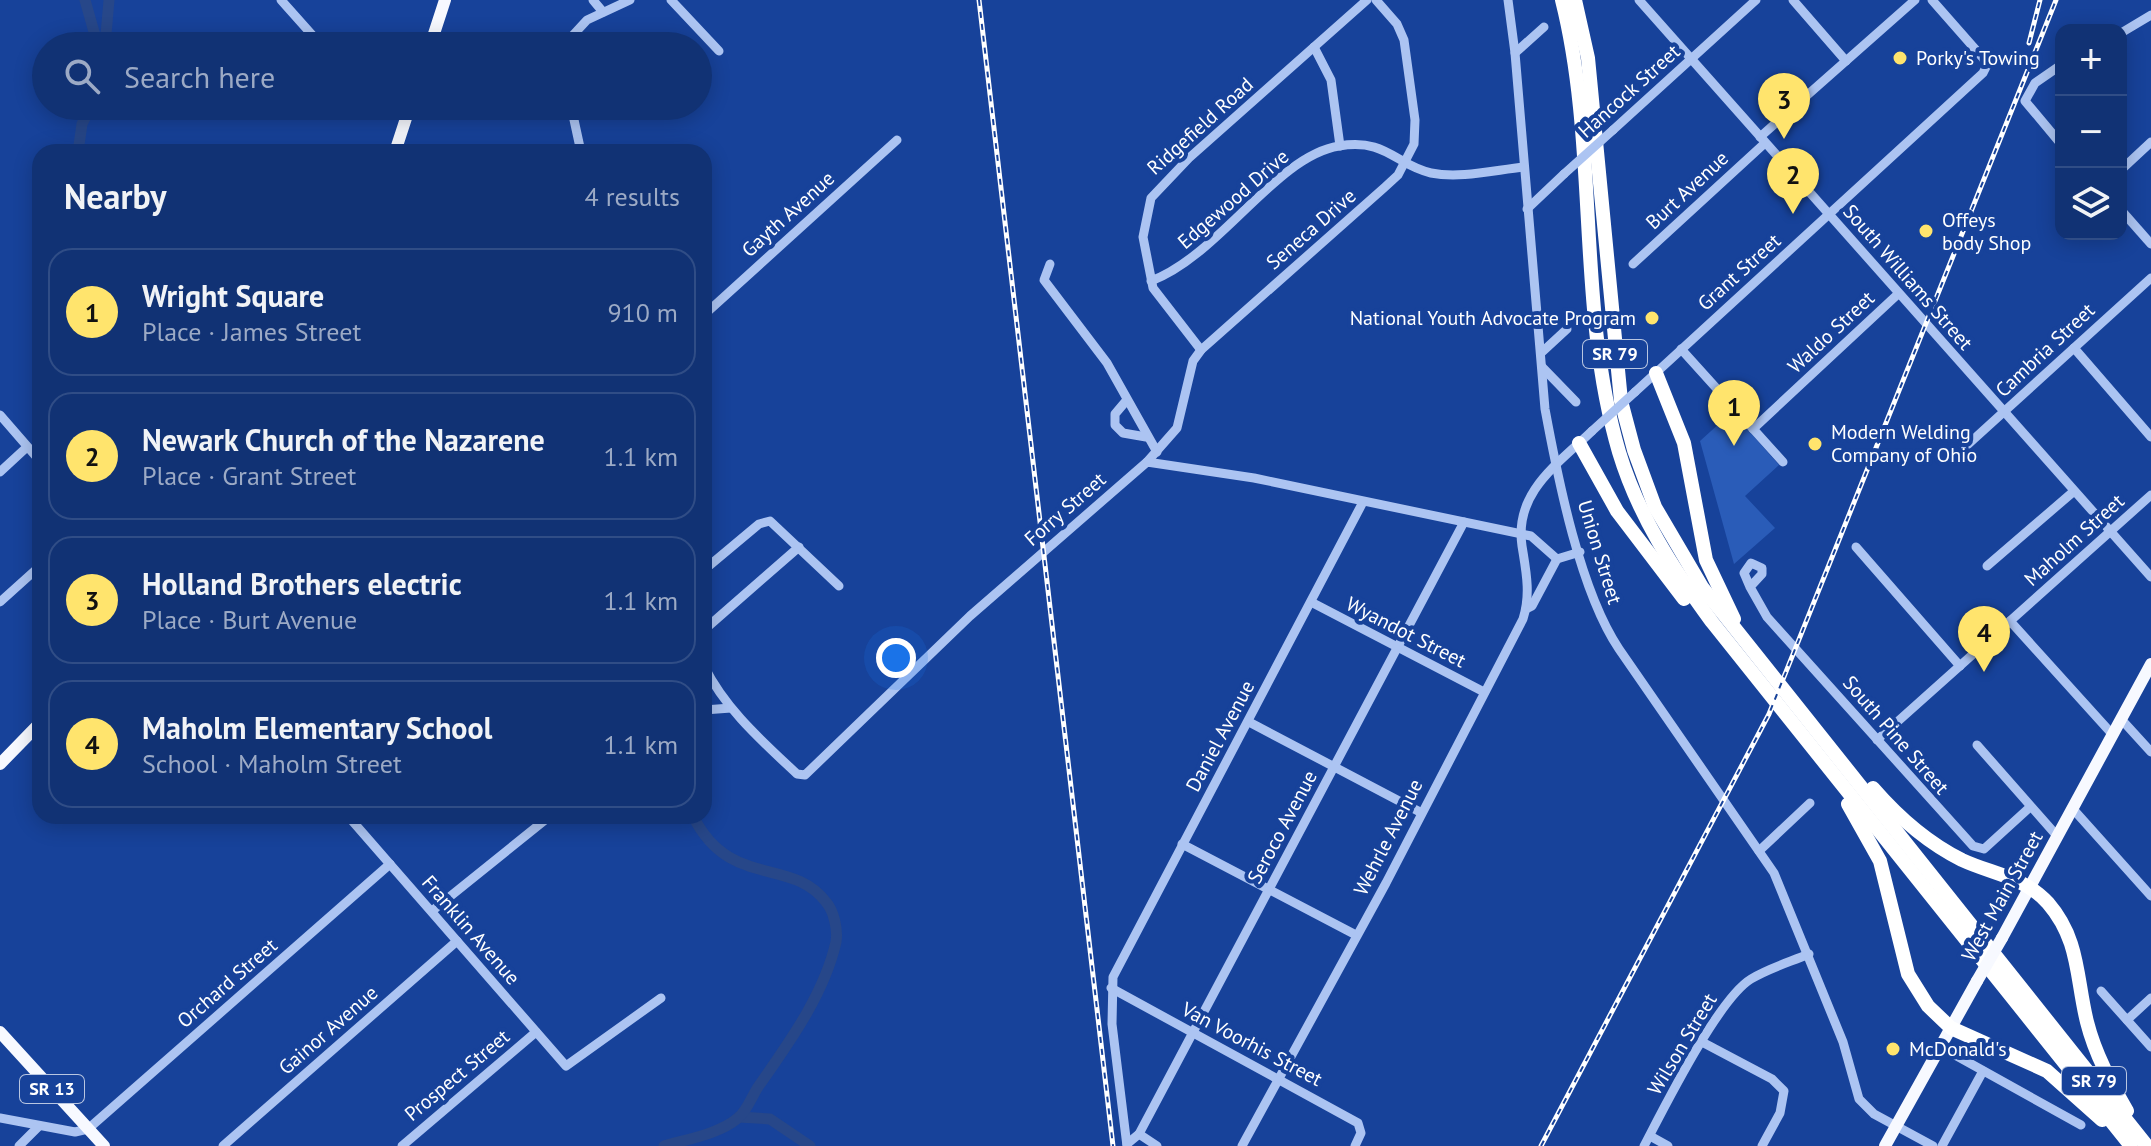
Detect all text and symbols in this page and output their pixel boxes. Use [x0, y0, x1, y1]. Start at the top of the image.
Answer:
map controls [2055, 24, 2127, 240]
button: + [2055, 24, 2127, 96]
search box [32, 32, 712, 120]
street label: Hancock Street [1573, 38, 1685, 143]
place label: Porky's Towing [1916, 45, 2040, 71]
marker: Porky's Towing [1891, 49, 1909, 67]
icon: search [60, 54, 104, 98]
text: Search here [124, 57, 275, 96]
street label: Ridgefield Road [1141, 71, 1259, 181]
pin: 3 [1758, 73, 1810, 139]
button: − [2055, 96, 2127, 168]
street label: Edgewood Drive [1172, 144, 1294, 254]
street label: Burt Avenue [1640, 145, 1734, 235]
pin: 2 [1767, 148, 1819, 214]
street label: Gayth Avenue [736, 165, 840, 263]
button: layers [2055, 168, 2127, 240]
text: Nearby [64, 174, 166, 218]
text: 4 results [585, 180, 680, 213]
street label: Seneca Drive [1261, 183, 1361, 275]
street label: South Williams Street [1838, 199, 1979, 355]
place label: Offeys body Shop [1942, 207, 2031, 256]
marker: Offeys body Shop [1917, 222, 1935, 240]
street label: Grant Street [1692, 228, 1786, 316]
text: Wright Square [142, 276, 324, 315]
street label: Waldo Street [1782, 285, 1880, 379]
text: 1 [85, 296, 99, 329]
text: 910 m [607, 296, 678, 329]
street label: Cambria Street [1990, 297, 2100, 403]
place label: National Youth Advocate Program [1350, 305, 1636, 331]
marker: National Youth Advocate Program [1643, 309, 1661, 327]
text: Place · James Street [142, 315, 361, 348]
road number: SR 79 [1583, 340, 1647, 368]
pin: 1 [1708, 380, 1760, 446]
place label: Modern Welding Company of Ohio [1831, 419, 1977, 468]
text: Newark Church of the Nazarene [142, 420, 545, 459]
marker: Modern Welding Company of Ohio [1806, 435, 1824, 453]
text: 2 [85, 440, 99, 473]
text: 1.1 km [604, 440, 678, 473]
text: Place · Grant Street [142, 459, 356, 492]
street label: Forry Street [1019, 466, 1111, 552]
street label: Maholm Street [2019, 488, 2130, 592]
street label: Union Street [1572, 497, 1628, 607]
text: Holland Brothers electric [142, 564, 462, 603]
text: 3 [85, 584, 99, 617]
text: 1.1 km [604, 584, 678, 617]
street label: Wyandot Street [1342, 591, 1470, 673]
text: Place · Burt Avenue [142, 603, 357, 636]
pin: 4 [1958, 606, 2010, 672]
your location [876, 638, 916, 678]
street label: South Pine Street [1837, 670, 1955, 800]
street label: Daniel Avenue [1180, 676, 1260, 796]
text: Maholm Elementary School [142, 708, 492, 747]
text: 4 [85, 728, 99, 761]
text: 1.1 km [604, 728, 678, 761]
text: School · Maholm Street [142, 747, 402, 780]
street label: Seroco Avenue [1241, 766, 1323, 888]
street label: Wehrle Avenue [1348, 775, 1428, 899]
street label: West Main Street [1956, 826, 2049, 966]
street label: Franklin Avenue [416, 870, 526, 990]
street label: Orchard Street [172, 932, 283, 1034]
street label: Gainor Avenue [273, 980, 383, 1080]
street label: Wilson Street [1641, 988, 1723, 1100]
street label: Van Voorhis Street [1176, 996, 1327, 1092]
street label: Prospect Street [399, 1023, 515, 1127]
place label: McDonald's [1909, 1036, 2007, 1062]
marker: McDonald's [1884, 1040, 1902, 1058]
road number: SR 79 [2062, 1067, 2126, 1095]
road number: SR 13 [20, 1075, 84, 1103]

